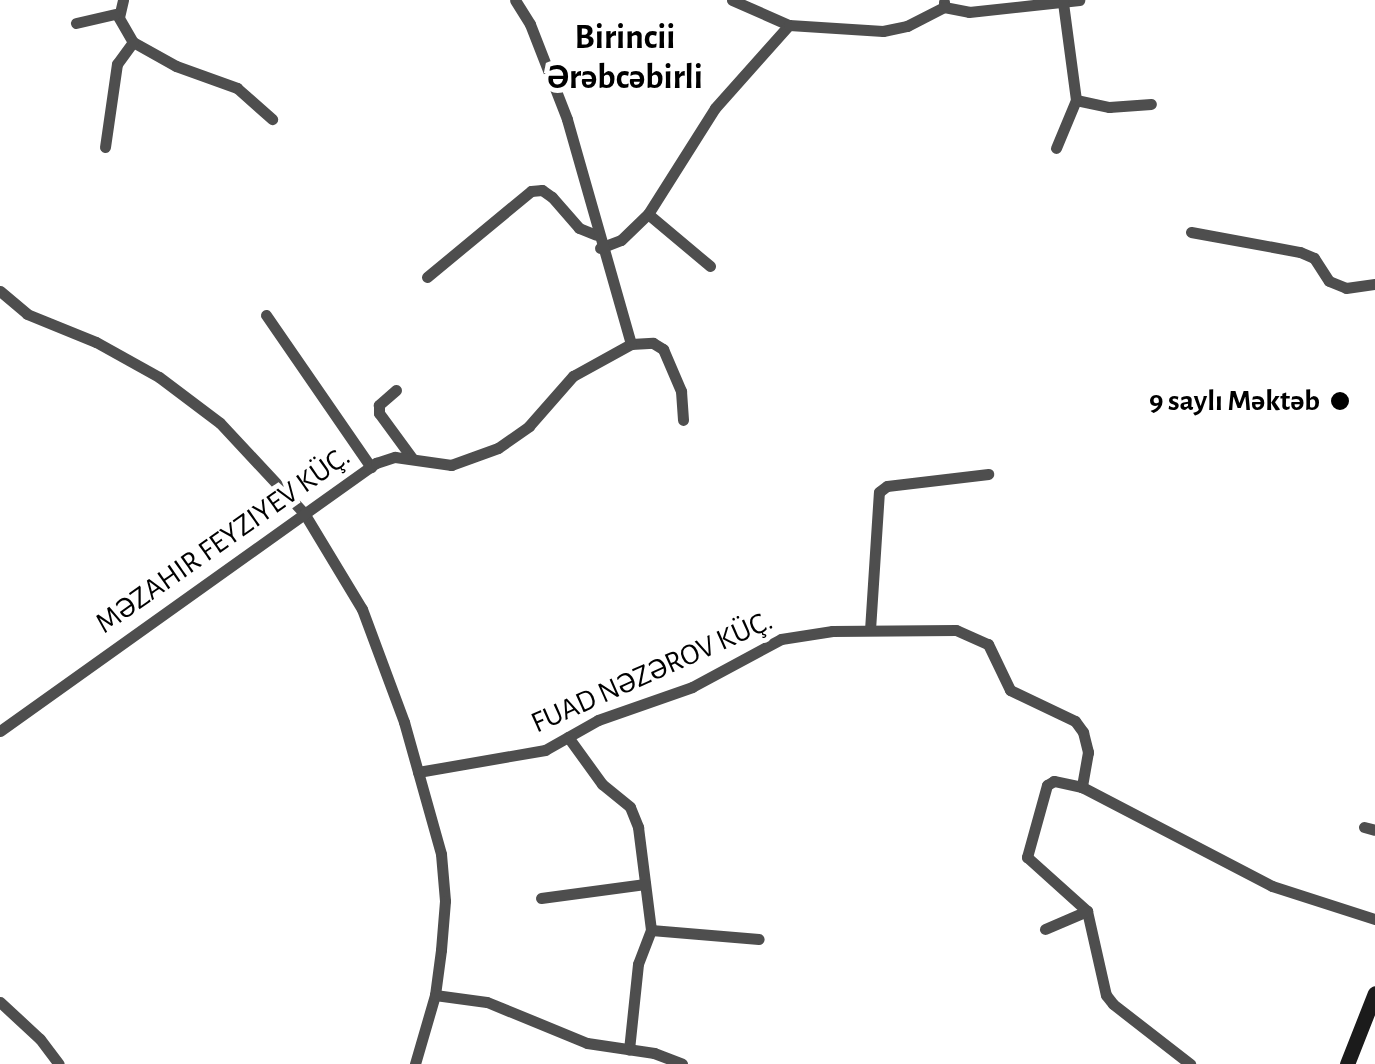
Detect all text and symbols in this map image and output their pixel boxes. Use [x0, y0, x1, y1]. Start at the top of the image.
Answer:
district label: Birincii Ərəbcəbirli [547, 17, 703, 99]
place label: 9 saylı Məktəb [1149, 383, 1320, 419]
marker: 9 saylı Məktəb [1329, 390, 1351, 412]
street label: MƏZAHIR FEYZIYEV KÜÇ. [89, 438, 357, 642]
street label: FUAD NƏZƏROV KÜÇ. [526, 603, 778, 741]

